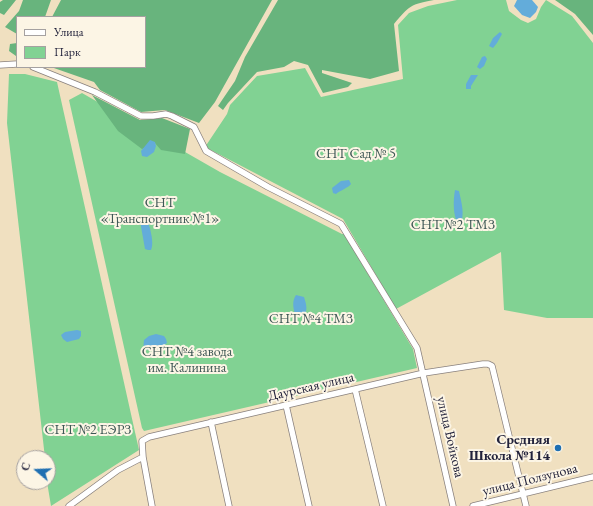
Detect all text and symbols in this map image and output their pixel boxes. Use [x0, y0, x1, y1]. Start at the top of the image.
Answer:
legend [16, 16, 146, 68]
text: Улица [54, 24, 84, 40]
text: Парк [54, 44, 81, 60]
park label: СНТ Сад № 5 [316, 146, 396, 162]
park label: СНТ «Транспортник №1» [101, 195, 219, 228]
park label: СНТ №2 ТМЗ [411, 217, 495, 233]
park label: СНТ №4 ТМЗ [269, 311, 353, 327]
park label: СНТ №4 завода им. Калинина [142, 344, 232, 376]
street label: Даурская улица [266, 369, 356, 405]
street label: улица Войкова [432, 395, 468, 479]
park label: СНТ №2 ЕЭРЗ [45, 422, 131, 438]
place label: Средняя Школа №114 [469, 432, 550, 464]
marker: Средняя Школа №114 [553, 443, 563, 453]
north arrow [16, 450, 56, 490]
text: С [18, 460, 33, 472]
street label: улица Ползунова [481, 460, 579, 500]

